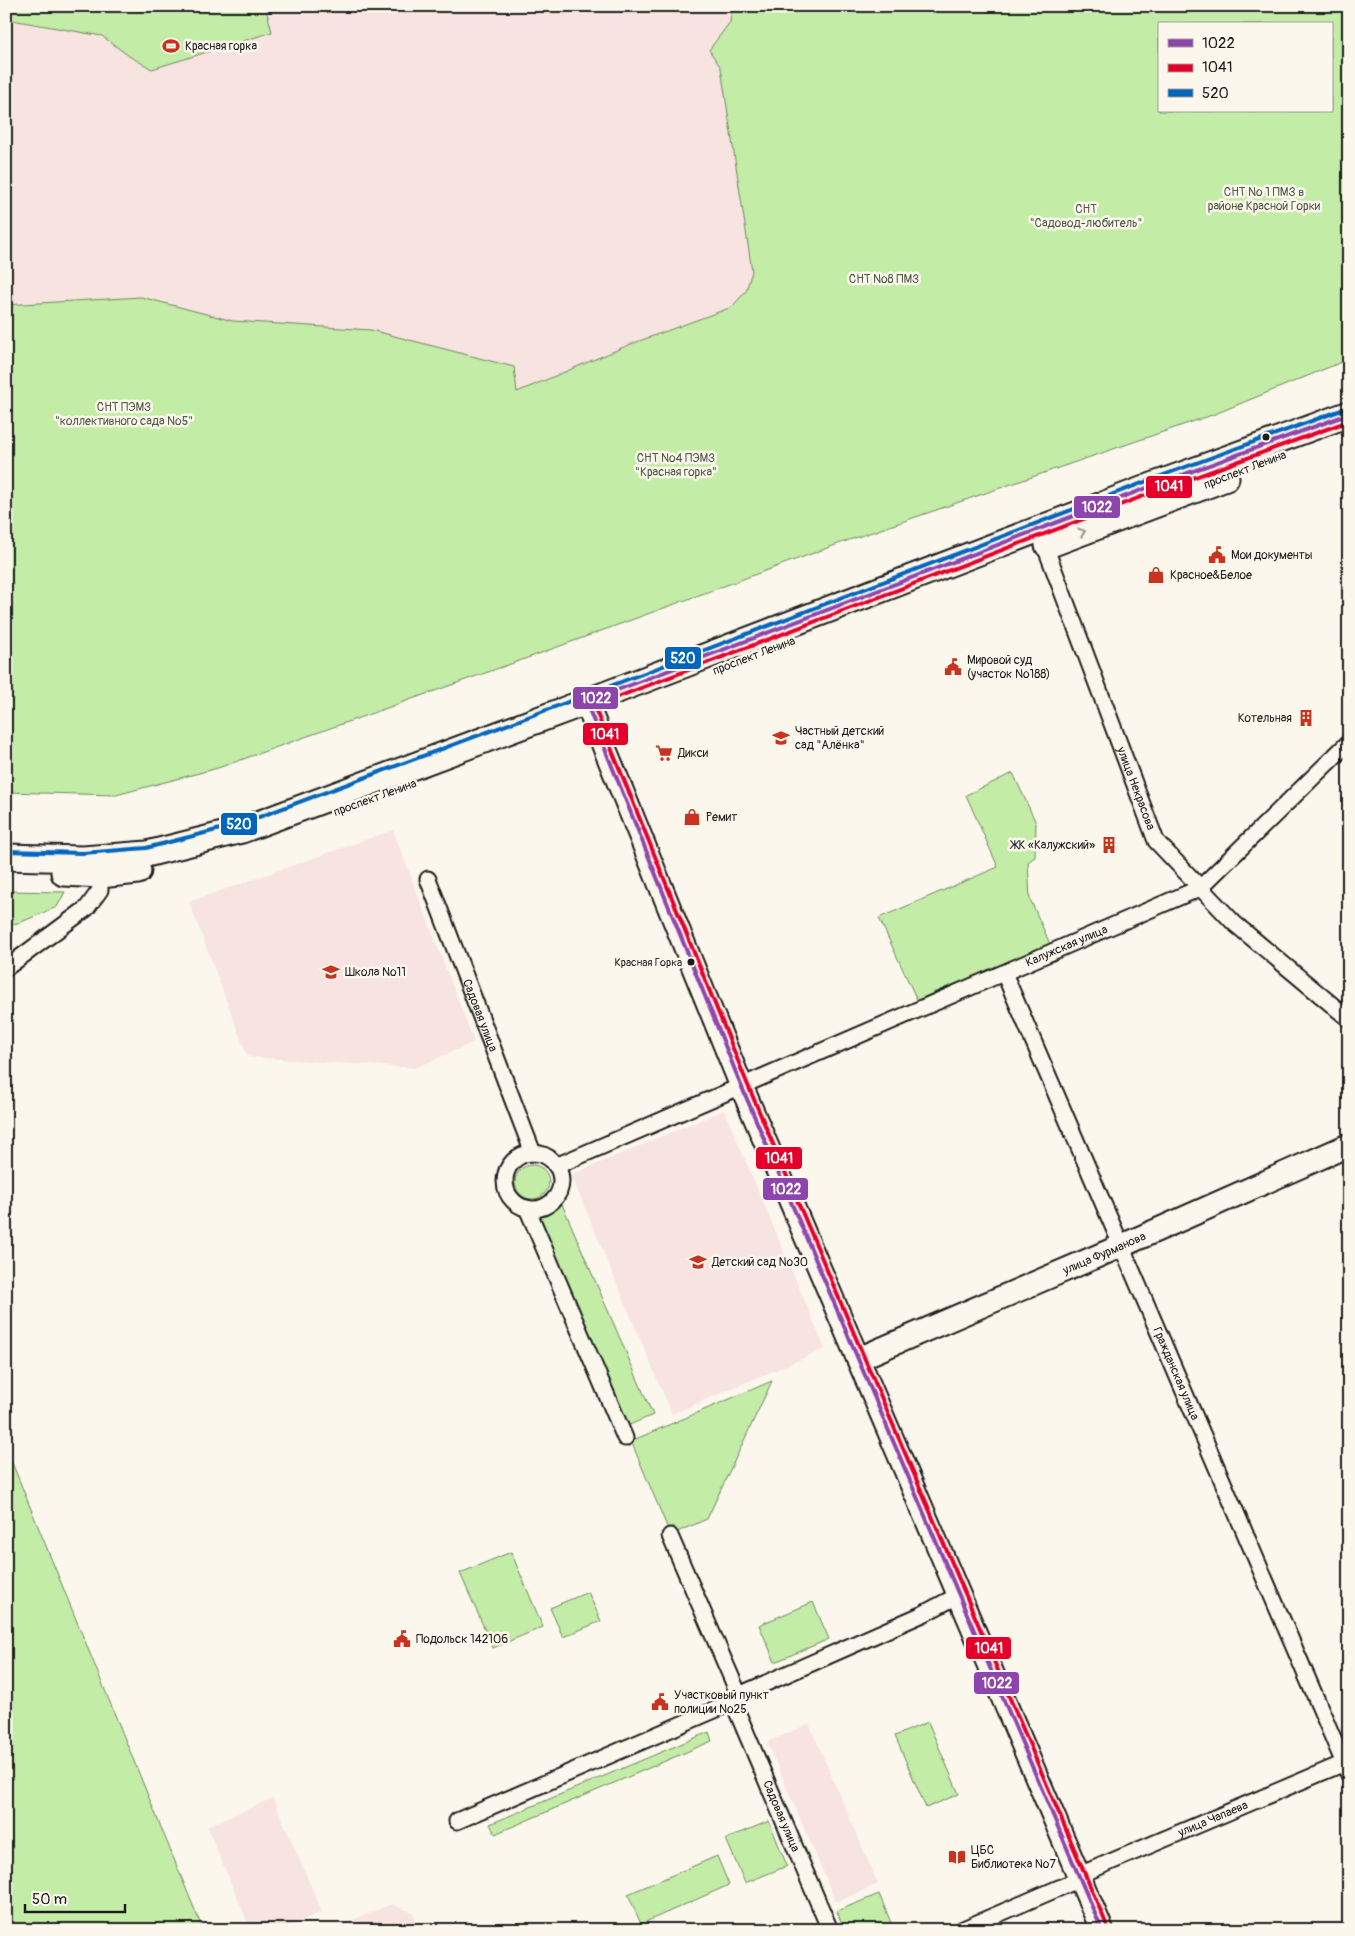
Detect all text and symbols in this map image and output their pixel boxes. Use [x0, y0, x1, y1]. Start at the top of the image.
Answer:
legend [1158, 22, 1332, 112]
text: 1022 [1202, 34, 1235, 53]
sports icon: Красная горка [161, 36, 181, 56]
place label: Красная горка [185, 39, 257, 54]
text: 1041 [1202, 58, 1233, 77]
text: 520 [1202, 84, 1229, 103]
park label: СНТ № 1 ПМЗ в районе Красной Горки [1208, 185, 1321, 214]
park label: СНТ "Садовод-любитель" [1030, 202, 1142, 231]
park label: СНТ №8 ПМЗ [849, 272, 919, 287]
park label: СНТ ПЭМЗ "коллективного сада №5" [55, 400, 193, 429]
unlabelled marker [1261, 432, 1271, 442]
street label: проспект Ленина [1202, 447, 1289, 493]
park label: СНТ №4 ПЭМЗ "Красная горка" [635, 451, 717, 480]
line badge: 1041 [1145, 475, 1193, 499]
text: 1041 [1155, 478, 1183, 495]
line badge: 1022 [1073, 495, 1121, 519]
text: 1022 [1082, 499, 1113, 516]
one-way arrow [1078, 528, 1086, 538]
public building icon: Мои документы [1207, 545, 1227, 565]
place label: Мои документы [1231, 548, 1313, 563]
shop icon: Красное&Белое [1146, 565, 1166, 585]
place label: Красное&Белое [1170, 568, 1252, 583]
street label: проспект Ленина [711, 633, 798, 679]
line badge: 520 [664, 646, 702, 670]
text: 520 [671, 650, 696, 667]
place label: Мировой суд (участок №188) [967, 653, 1050, 682]
public building icon: Мировой суд (участок №188) [943, 657, 963, 677]
line badge: 1022 [572, 686, 619, 710]
text: 1022 [581, 690, 612, 707]
building icon: Котельная [1296, 708, 1316, 728]
place label: Котельная [1238, 711, 1292, 726]
line badge: 1041 [582, 722, 629, 746]
place label: Частный детский сад "Алёнка" [795, 724, 884, 753]
text: 1041 [591, 726, 619, 743]
school or university icon: Частный детский сад "Алёнка" [771, 728, 791, 748]
supermarket icon: Дикси [654, 743, 674, 763]
street label: улица Некрасова [1113, 744, 1159, 832]
place label: Дикси [677, 746, 709, 761]
street label: проспект Ленина [331, 776, 419, 820]
shop icon: Ремит [682, 807, 702, 827]
place label: Ремит [706, 810, 737, 825]
line badge: 520 [220, 812, 258, 836]
text: 520 [227, 816, 252, 833]
building icon: ЖК «Калужский» [1099, 835, 1119, 855]
place label: ЖК «Калужский» [1009, 838, 1095, 853]
street label: Калужская улица [1023, 921, 1110, 970]
place label: Красная Горка [614, 956, 682, 969]
marker: Красная Горка [686, 957, 696, 967]
school or university icon: Школа №11 [321, 962, 341, 982]
place label: Школа №11 [345, 965, 406, 980]
street label: Садовая улица [460, 977, 501, 1054]
line badge: 1041 [755, 1146, 803, 1170]
text: 1041 [765, 1150, 793, 1167]
line badge: 1022 [762, 1177, 809, 1201]
text: 1022 [771, 1181, 802, 1198]
street label: улица Фурманова [1060, 1228, 1148, 1278]
school or university icon: Детский сад №30 [688, 1252, 708, 1272]
place label: Детский сад №30 [711, 1255, 808, 1270]
street label: Гражданская улица [1150, 1325, 1203, 1423]
public building icon: Подольск 142106 [392, 1629, 412, 1649]
place label: Подольск 142106 [416, 1632, 508, 1647]
line badge: 1041 [965, 1636, 1012, 1660]
text: 1041 [975, 1640, 1003, 1657]
line badge: 1022 [973, 1671, 1020, 1695]
text: 1022 [982, 1675, 1013, 1692]
place label: Участковый пункт полиции №25 [674, 1688, 769, 1717]
public building icon: Участковый пункт полиции №25 [650, 1692, 670, 1712]
street label: Садовая улица [760, 1778, 804, 1855]
street label: улица Чапаева [1175, 1797, 1250, 1840]
place label: ЦБС Библиотека №7 [971, 1843, 1056, 1872]
library icon: ЦБС Библиотека №7 [947, 1847, 967, 1867]
scale bar [25, 1881, 125, 1913]
text: 50 m [32, 1890, 67, 1909]

